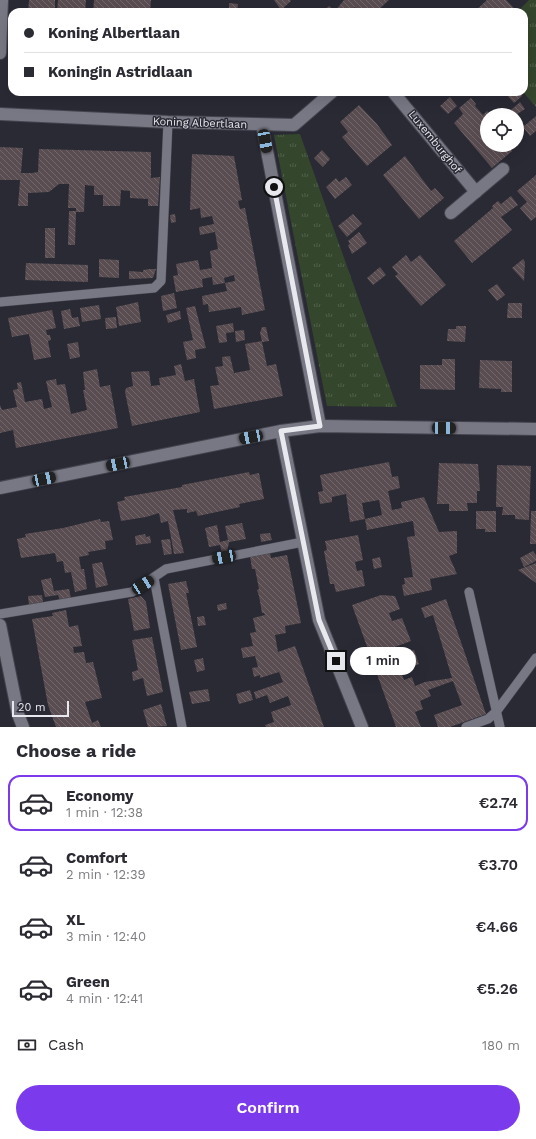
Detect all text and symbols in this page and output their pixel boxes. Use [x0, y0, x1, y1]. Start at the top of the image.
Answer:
text: Koning Albertlaan [48, 24, 180, 42]
text: Koningin Astridlaan [48, 63, 193, 81]
street label: Luxemburghof [406, 108, 465, 177]
map controls [480, 108, 524, 152]
button: locate [480, 108, 524, 152]
street label: Koning Albertlaan [153, 115, 247, 131]
car [257, 128, 273, 154]
route start [265, 178, 283, 196]
car [432, 422, 456, 434]
car [238, 429, 264, 445]
car [105, 456, 131, 472]
car [31, 471, 57, 487]
car [211, 549, 237, 565]
car [130, 573, 156, 597]
callout: 1 min [350, 647, 416, 675]
route end [327, 652, 345, 670]
text: 1 min [366, 653, 400, 668]
scale bar [12, 699, 69, 718]
text: 20 m [18, 701, 46, 714]
text: Choose a ride [16, 740, 136, 761]
icon: car [18, 785, 54, 821]
text: Economy [66, 787, 133, 805]
text: €2.74 [479, 794, 518, 812]
text: 1 min · 12:38 [66, 805, 143, 820]
icon: car [18, 847, 54, 883]
text: Comfort [66, 849, 127, 867]
text: €3.70 [478, 856, 518, 874]
text: 2 min · 12:39 [66, 867, 146, 882]
icon: car [18, 909, 54, 945]
text: XL [66, 911, 85, 929]
text: €4.66 [476, 918, 518, 936]
text: 3 min · 12:40 [66, 929, 146, 944]
icon: car [18, 971, 54, 1007]
text: Green [66, 973, 110, 991]
text: €5.26 [476, 980, 518, 998]
text: 4 min · 12:41 [66, 991, 143, 1006]
icon: cash [16, 1034, 38, 1056]
text: Cash [48, 1036, 84, 1054]
text: 180 m [482, 1038, 520, 1053]
button: Confirm [16, 1085, 520, 1131]

